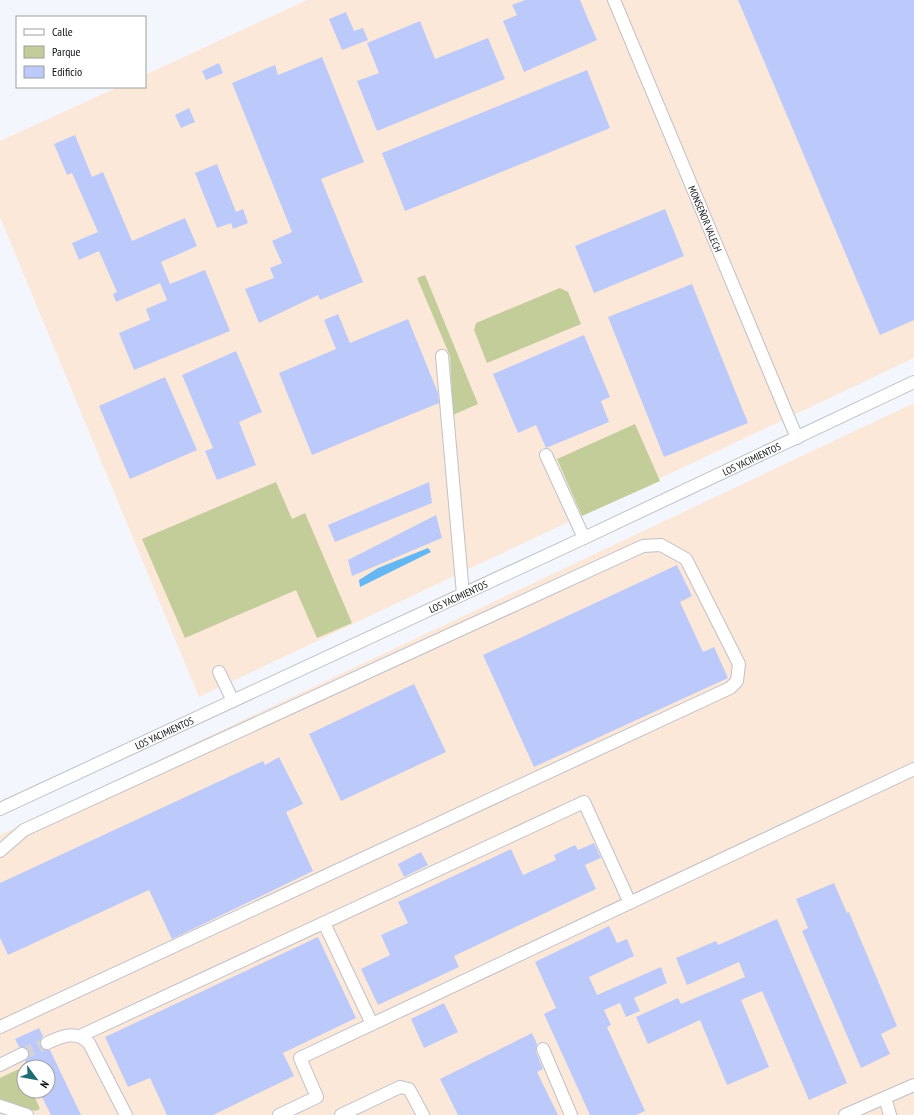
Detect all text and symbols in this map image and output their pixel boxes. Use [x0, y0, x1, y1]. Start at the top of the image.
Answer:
legend [16, 16, 146, 88]
text: Calle [52, 24, 73, 39]
text: Parque [52, 44, 81, 59]
text: Edificio [52, 64, 82, 79]
street label: MONSEÑOR VALECH [686, 183, 725, 254]
street label: LOS YACIMIENTOS [720, 440, 783, 478]
street label: LOS YACIMIENTOS [427, 577, 489, 616]
street label: LOS YACIMIENTOS [133, 714, 196, 752]
north arrow [16, 1059, 56, 1099]
text: N [37, 1078, 52, 1091]

